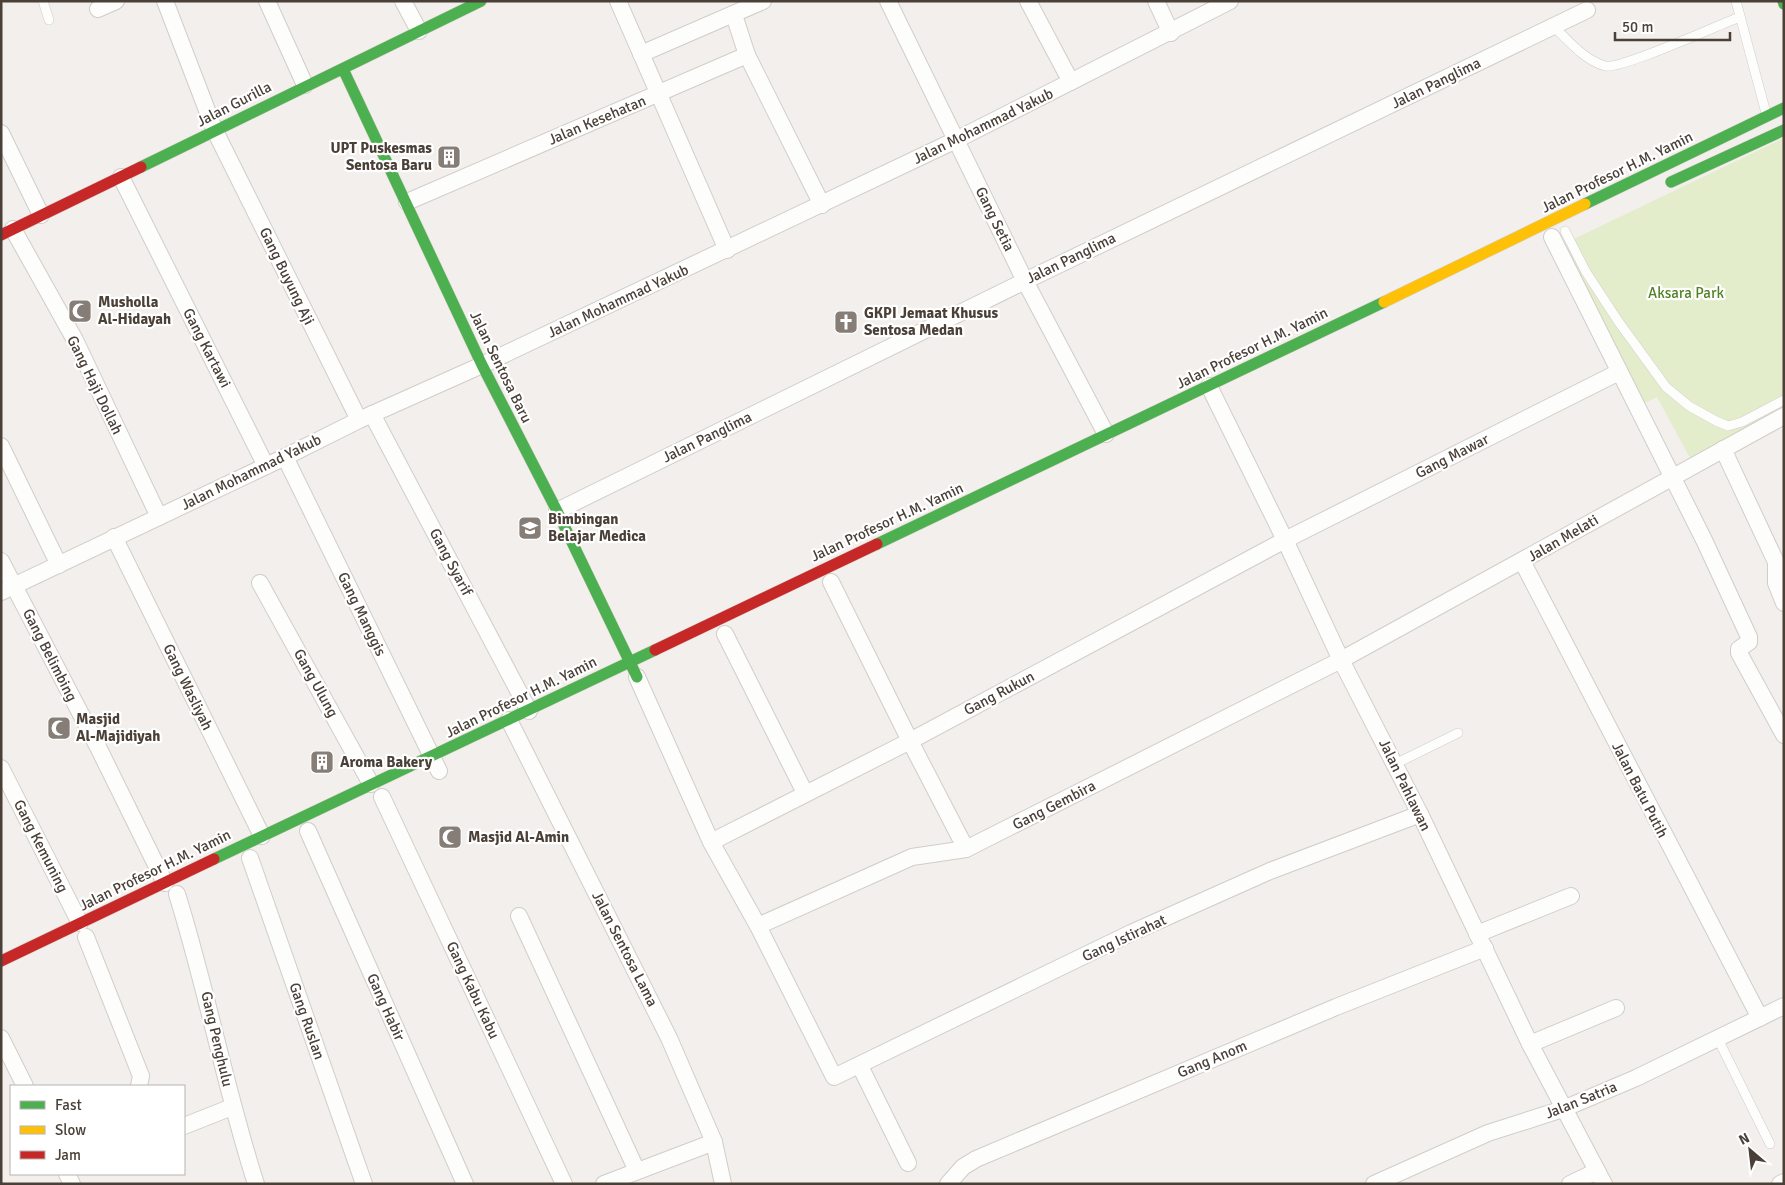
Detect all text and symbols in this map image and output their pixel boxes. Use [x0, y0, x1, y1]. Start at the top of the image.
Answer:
scale bar [1615, 10, 1730, 42]
text: 50 m [1622, 18, 1653, 36]
street label: Jalan Panglima [1388, 54, 1484, 112]
street label: Jalan Gurilla [194, 77, 274, 131]
street label: Jalan Mohammad Yakub [910, 84, 1056, 168]
street label: Jalan Kesehatan [545, 91, 649, 149]
street label: Jalan Profesor H.M. Yamin [1538, 127, 1696, 217]
place label: UPT Puskesmas Sentosa Baru [330, 139, 432, 174]
building icon: UPT Puskesmas Sentosa Baru [436, 144, 462, 170]
street label: Gang Setia [972, 184, 1018, 254]
street label: Gang Buyung Aji [256, 224, 318, 328]
street label: Jalan Panglima [1023, 229, 1119, 287]
street label: Jalan Mohammad Yakub [545, 260, 692, 342]
park label: Aksara Park [1648, 284, 1724, 302]
place label: Musholla Al-Hidayah [98, 293, 171, 328]
mosque icon: Musholla Al-Hidayah [67, 298, 93, 324]
street label: Jalan Profesor H.M. Yamin [1173, 303, 1331, 393]
place label: GKPI Jemaat Khusus Sentosa Medan [864, 304, 998, 339]
street label: Gang Kartawi [179, 305, 235, 391]
street label: Jalan Sentosa Baru [466, 308, 536, 426]
church icon: GKPI Jemaat Khusus Sentosa Medan [833, 309, 859, 335]
street label: Gang Haji Dollah [63, 333, 127, 437]
street label: Jalan Panglima [659, 408, 755, 466]
street label: Jalan Mohammad Yakub [178, 430, 324, 514]
street label: Gang Mawar [1412, 430, 1492, 482]
street label: Jalan Profesor H.M. Yamin [808, 479, 966, 565]
place label: Bimbingan Belajar Medica [548, 510, 646, 545]
street label: Jalan Melati [1525, 511, 1601, 565]
school or university icon: Bimbingan Belajar Medica [517, 515, 543, 541]
street label: Gang Syarif [426, 525, 477, 600]
street label: Gang Manggis [334, 569, 390, 659]
street label: Gang Belimbing [19, 606, 81, 704]
street label: Gang Wasliyah [159, 641, 217, 733]
street label: Gang Ulung [290, 646, 342, 720]
street label: Jalan Profesor H.M. Yamin [442, 652, 600, 742]
street label: Gang Rukun [961, 667, 1037, 719]
place label: Masjid Al-Majidiyah [76, 710, 160, 745]
mosque icon: Masjid Al-Majidiyah [46, 715, 72, 741]
street label: Jalan Pahlawan [1375, 736, 1435, 834]
street label: Jalan Batu Putih [1608, 739, 1672, 841]
building icon: Aroma Bakery [309, 749, 335, 775]
place label: Aroma Bakery [340, 753, 433, 771]
street label: Gang Gembira [1009, 776, 1099, 834]
street label: Gang Kemuning [10, 797, 72, 895]
mosque icon: Masjid Al-Amin [437, 824, 463, 850]
street label: Jalan Profesor H.M. Yamin [76, 825, 234, 915]
place label: Masjid Al-Amin [468, 828, 569, 846]
street label: Jalan Sentosa Lama [588, 888, 662, 1010]
street label: Gang Istirahat [1079, 911, 1169, 965]
street label: Gang Kabu Kabu [443, 938, 503, 1042]
street label: Gang Habir [363, 971, 409, 1044]
street label: Gang Ruslan [285, 980, 329, 1062]
street label: Gang Penghulu [197, 990, 237, 1088]
street label: Gang Anom [1175, 1036, 1250, 1082]
street label: Jalan Satria [1542, 1077, 1620, 1123]
legend [10, 1085, 185, 1175]
text: Fast [55, 1096, 82, 1114]
text: Slow [55, 1121, 86, 1139]
north arrow [1725, 1125, 1775, 1175]
text: N [1736, 1129, 1752, 1149]
text: Jam [55, 1146, 81, 1164]

